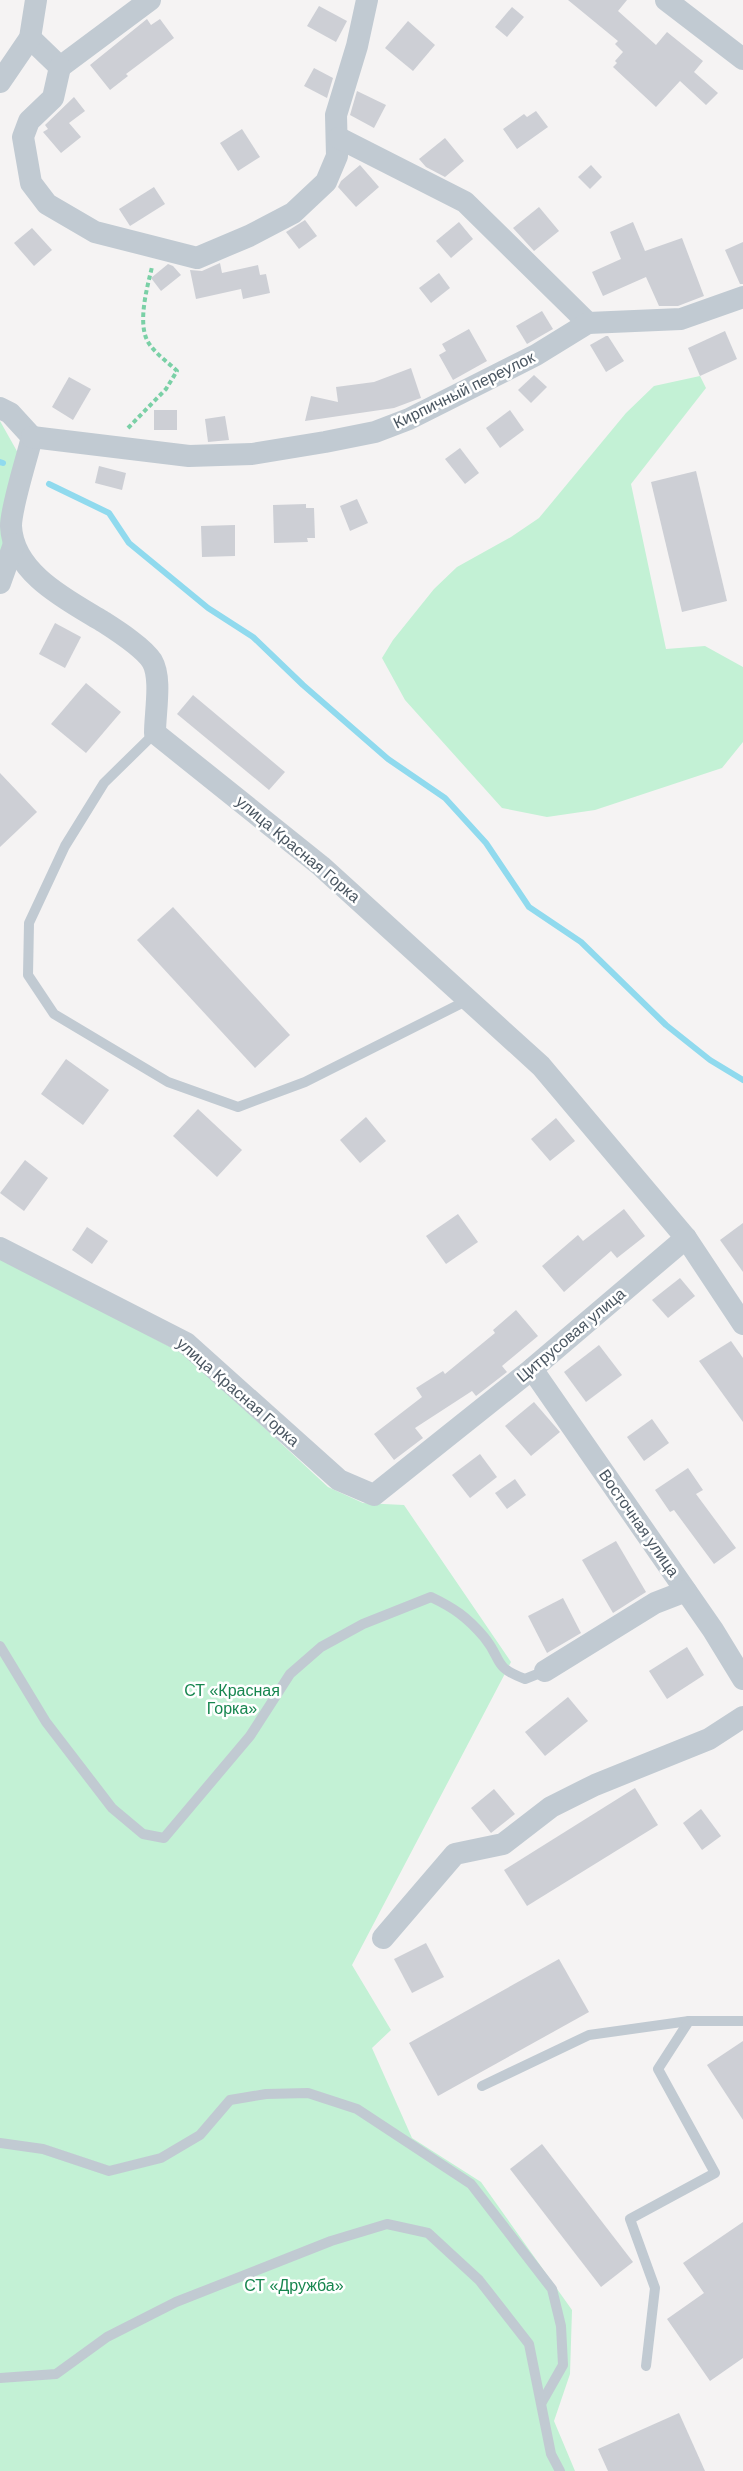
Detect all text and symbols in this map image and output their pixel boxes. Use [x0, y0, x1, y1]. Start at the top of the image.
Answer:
street label: Кирпичный переулок [391, 348, 538, 432]
street label: улица Красная Горка [233, 792, 363, 906]
street label: Цитрусовая улица [513, 1285, 629, 1385]
street label: улица Красная Горка [174, 1334, 303, 1450]
street label: Восточная улица [596, 1466, 682, 1580]
park label: СТ «Красная Горка» [184, 1682, 280, 1717]
park label: СТ «Дружба» [244, 2277, 344, 2294]

